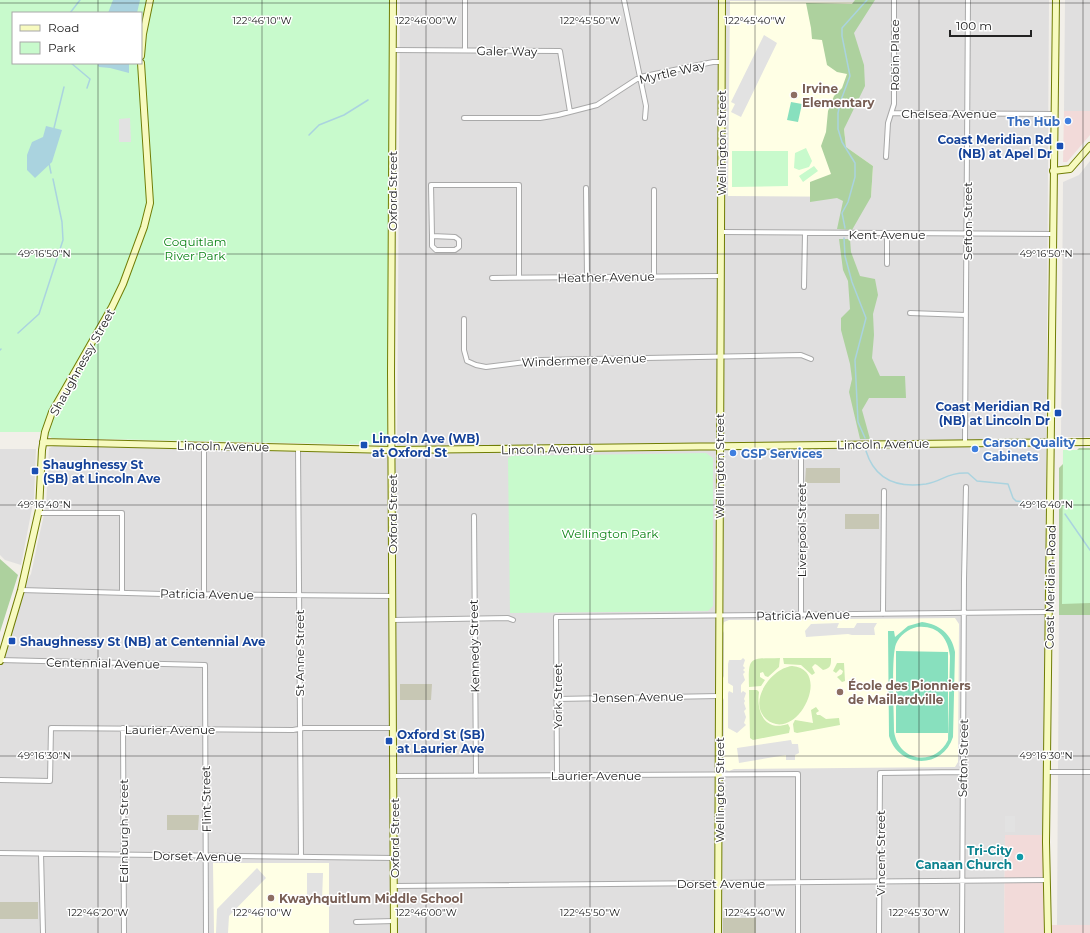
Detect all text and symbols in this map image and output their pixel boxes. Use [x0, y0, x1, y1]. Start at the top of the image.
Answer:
legend [12, 12, 142, 64]
scale bar [950, 12, 1031, 38]
text: 122°46'10"W [232, 14, 292, 27]
text: 122°46'00"W [395, 14, 457, 27]
text: 122°45'50"W [560, 14, 620, 27]
text: 122°45'40"W [725, 14, 785, 27]
text: 100 m [956, 18, 992, 33]
street label: Robin Place [887, 19, 902, 91]
text: Road [48, 20, 79, 35]
text: Park [48, 40, 76, 55]
street label: Galer Way [476, 43, 538, 59]
street label: Myrtle Way [637, 57, 707, 87]
place label: Irvine Elementary [802, 81, 875, 110]
street label: Wellington Street [714, 90, 729, 196]
marker: Irvine Elementary [789, 90, 799, 100]
street label: Chelsea Avenue [901, 106, 997, 121]
place label: The Hub [1007, 114, 1060, 129]
marker: The Hub [1063, 116, 1073, 126]
place label: Coast Meridian Rd (NB) at Apel Dr [937, 132, 1052, 161]
marker: Coast Meridian Rd (NB) at Apel Dr [1055, 141, 1065, 151]
street label: Oxford Street [385, 151, 400, 231]
street label: Sefton Street [960, 182, 975, 260]
street label: Kent Avenue [849, 227, 925, 242]
park label: Coquitlam River Park [164, 234, 227, 263]
text: 49°16'50"N [17, 247, 71, 260]
text: 49°16'50"N [1019, 247, 1073, 260]
street label: Heather Avenue [557, 269, 655, 285]
street label: Shaughnessy Street [46, 306, 118, 418]
street label: Windermere Avenue [521, 350, 647, 370]
place label: Coast Meridian Rd (NB) at Lincoln Dr [935, 399, 1050, 428]
marker: Coast Meridian Rd (NB) at Lincoln Dr [1053, 408, 1063, 418]
street label: Wellington Street [712, 413, 727, 519]
place label: Lincoln Ave (WB) at Oxford St [372, 431, 480, 460]
place label: Carson Quality Cabinets [983, 435, 1076, 464]
street label: Lincoln Avenue [837, 436, 929, 452]
street label: Lincoln Avenue [177, 438, 269, 454]
marker: Lincoln Ave (WB) at Oxford St [359, 440, 369, 450]
street label: Lincoln Avenue [501, 441, 593, 457]
marker: Carson Quality Cabinets [970, 444, 980, 454]
place label: GSP Services [741, 446, 823, 461]
marker: GSP Services [728, 448, 738, 458]
place label: Shaughnessy St (SB) at Lincoln Ave [43, 457, 161, 486]
marker: Shaughnessy St (SB) at Lincoln Ave [30, 466, 40, 476]
street label: Oxford Street [385, 474, 400, 554]
street label: Liverpool Street [794, 483, 809, 577]
text: 49°16'40"N [17, 498, 71, 511]
text: 49°16'40"N [1019, 498, 1073, 511]
street label: Coast Meridian Road [1041, 525, 1059, 649]
park label: Wellington Park [562, 526, 659, 541]
street label: Patricia Avenue [160, 586, 254, 602]
street label: Kennedy Street [466, 599, 482, 693]
street label: Patricia Avenue [756, 607, 850, 623]
street label: St Anne Street [292, 609, 307, 696]
place label: Shaughnessy St (NB) at Centennial Ave [20, 634, 266, 649]
marker: Shaughnessy St (NB) at Centennial Ave [7, 636, 17, 646]
street label: Centennial Avenue [46, 655, 160, 671]
street label: York Street [550, 663, 565, 729]
place label: École des Pionniers de Maillardville [848, 678, 971, 707]
marker: École des Pionniers de Maillardville [835, 687, 845, 697]
street label: Jensen Avenue [591, 689, 684, 705]
street label: Sefton Street [955, 719, 971, 797]
street label: Laurier Avenue [125, 722, 215, 737]
place label: Oxford St (SB) at Laurier Ave [397, 727, 485, 756]
marker: Oxford St (SB) at Laurier Ave [384, 736, 394, 746]
street label: Wellington Street [712, 737, 727, 843]
text: 49°16'30"N [17, 749, 71, 762]
text: 49°16'30"N [1019, 749, 1073, 762]
street label: Flint Street [198, 766, 214, 832]
street label: Laurier Avenue [551, 768, 641, 783]
street label: Edinburgh Street [116, 779, 131, 883]
street label: Oxford Street [387, 798, 402, 878]
street label: Vincent Street [873, 810, 888, 896]
place label: Tri-City Canaan Church [916, 843, 1013, 872]
street label: Dorset Avenue [153, 848, 241, 864]
marker: Tri-City Canaan Church [1015, 852, 1025, 862]
street label: Dorset Avenue [677, 876, 765, 891]
place label: Kwayhquitlum Middle School [279, 891, 463, 906]
marker: Kwayhquitlum Middle School [266, 893, 276, 903]
text: 122°46'20"W [68, 906, 128, 919]
text: 122°46'10"W [232, 906, 292, 919]
text: 122°46'00"W [395, 906, 457, 919]
text: 122°45'50"W [560, 906, 620, 919]
text: 122°45'40"W [725, 906, 785, 919]
text: 122°45'30"W [889, 906, 949, 919]

